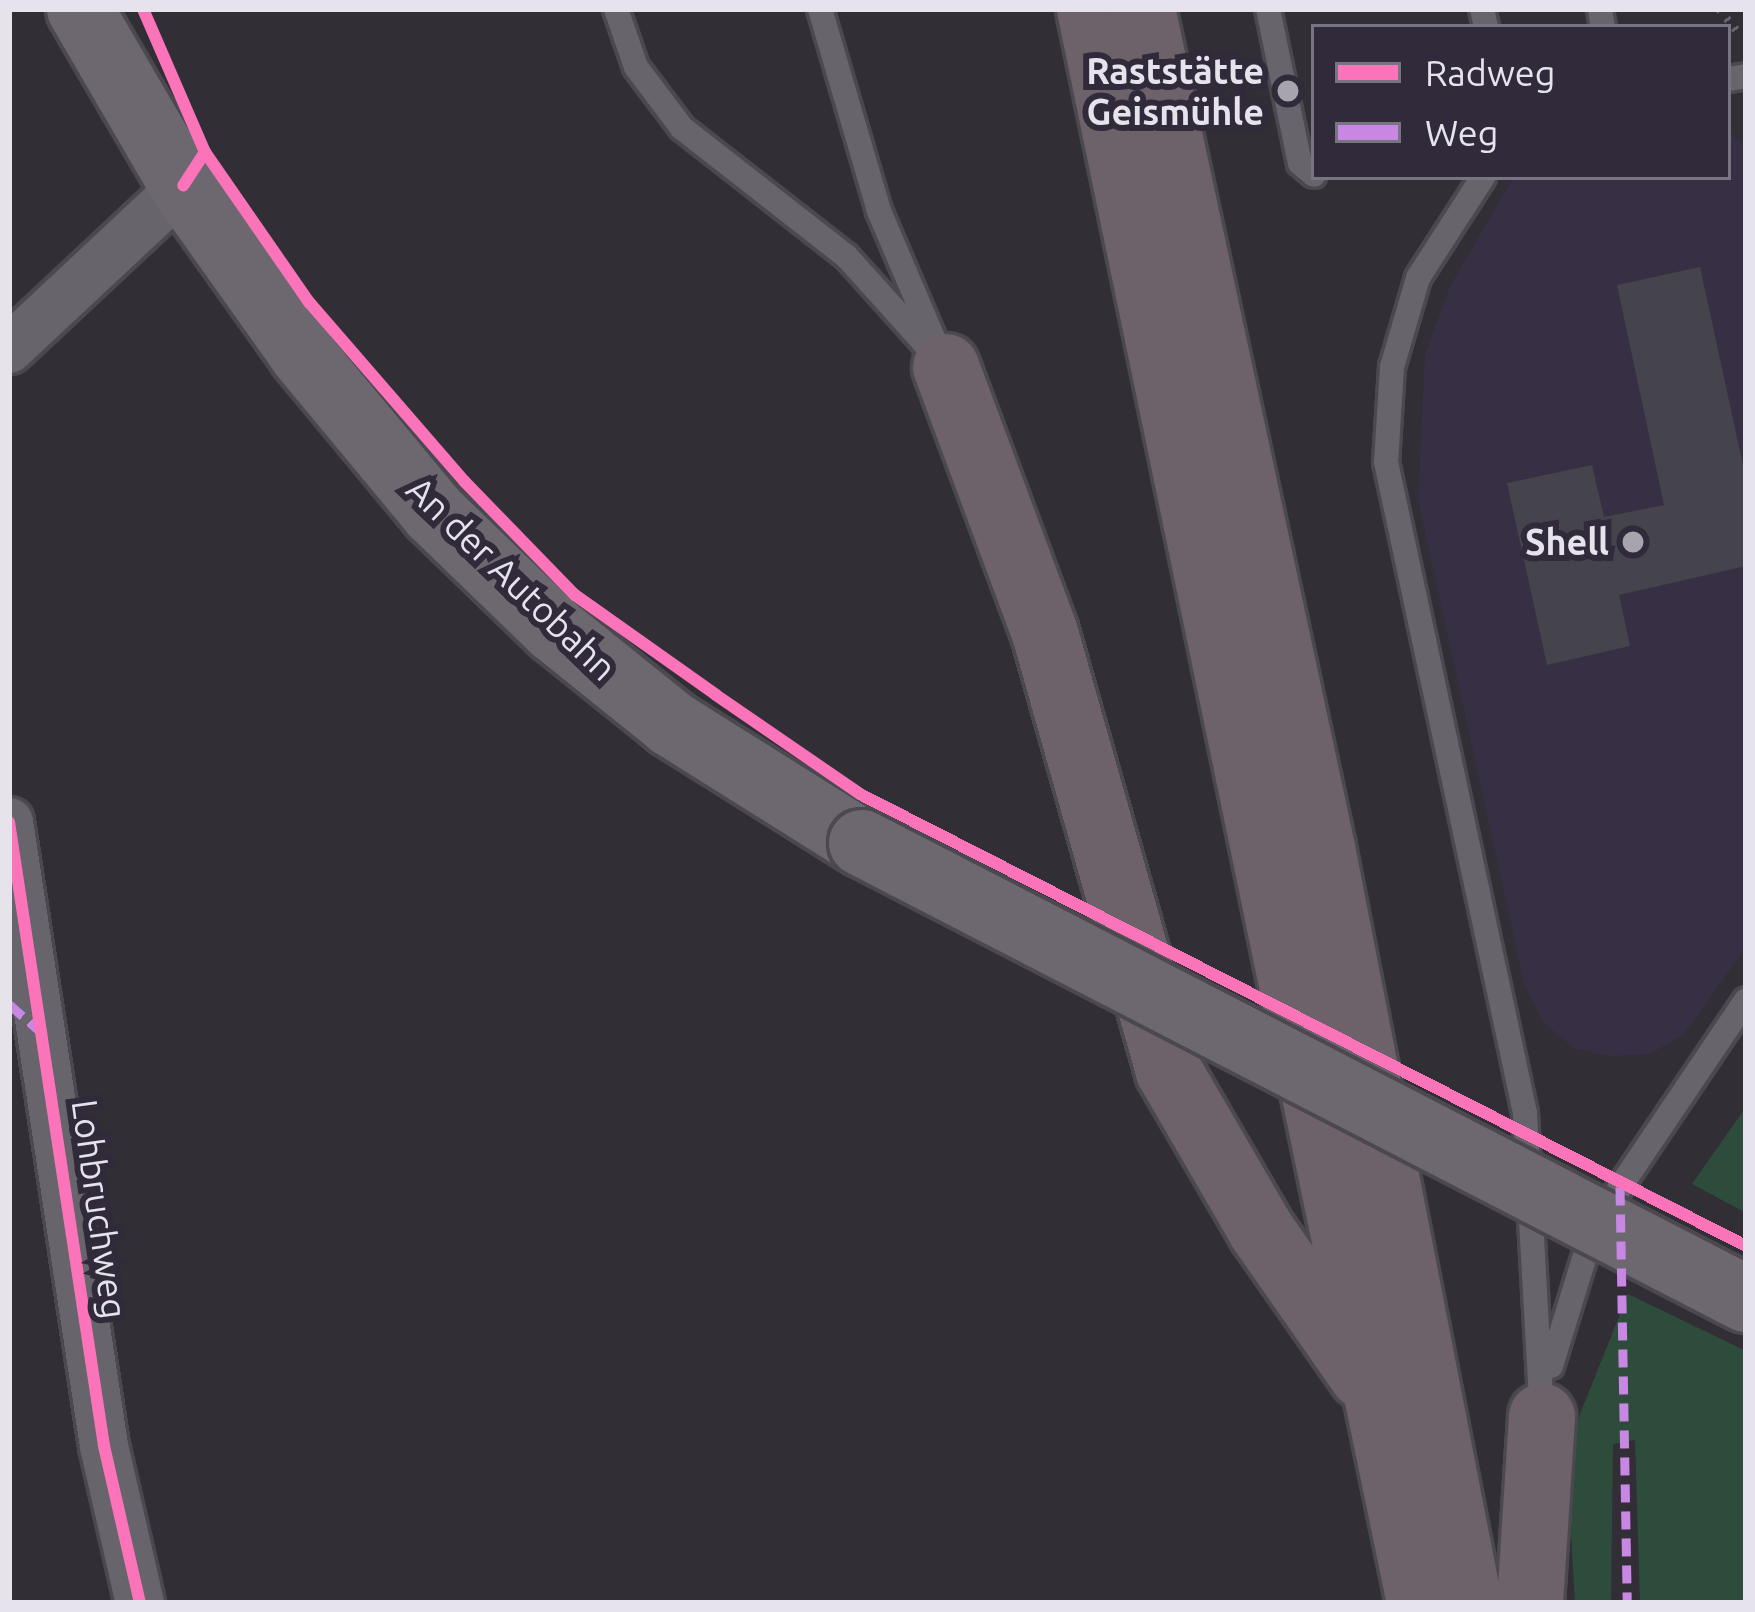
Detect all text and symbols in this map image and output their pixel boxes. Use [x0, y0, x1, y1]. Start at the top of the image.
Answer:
legend [1311, 24, 1731, 180]
place label: Raststätte Geismühle [1086, 48, 1264, 133]
text: Radweg [1425, 52, 1555, 93]
marker: Raststätte Geismühle [1275, 78, 1301, 104]
text: Weg [1425, 112, 1498, 153]
street label: An der Autobahn [398, 467, 626, 689]
place label: Shell [1525, 520, 1609, 564]
marker: Shell [1620, 529, 1646, 555]
street label: Lohbruchweg [63, 1097, 137, 1321]

